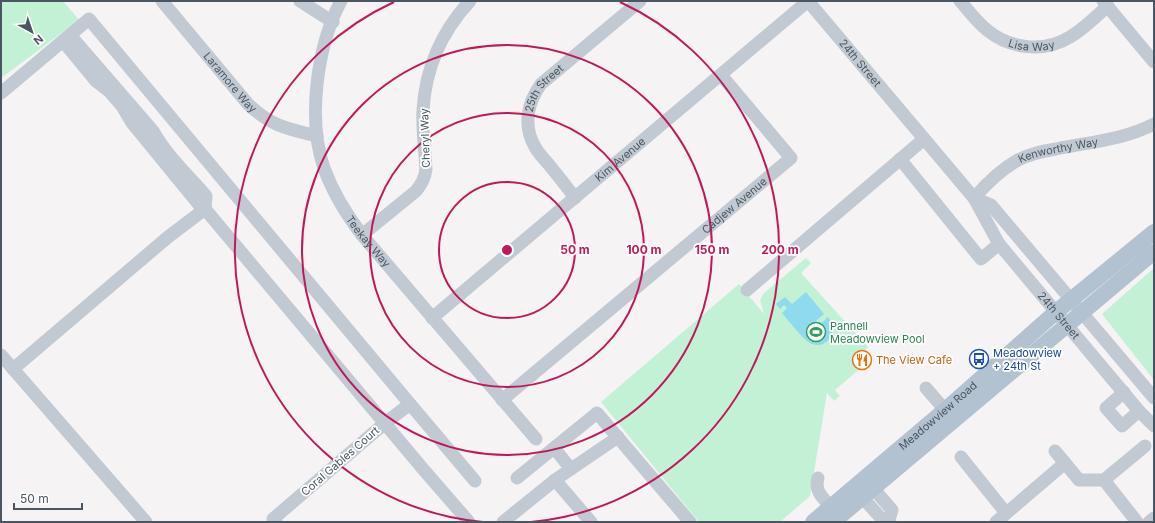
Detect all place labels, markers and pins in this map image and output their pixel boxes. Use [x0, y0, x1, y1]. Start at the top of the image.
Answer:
centre of rings [500, 243, 514, 257]
place label: Pannell Meadowview Pool [830, 319, 925, 346]
sports icon: Pannell Meadowview Pool [805, 321, 827, 343]
place label: Meadowview + 24th St [993, 346, 1062, 373]
bus stop icon: Meadowview + 24th St [968, 348, 990, 370]
restaurant icon: The View Cafe [851, 349, 873, 371]
place label: The View Cafe [876, 353, 952, 367]

